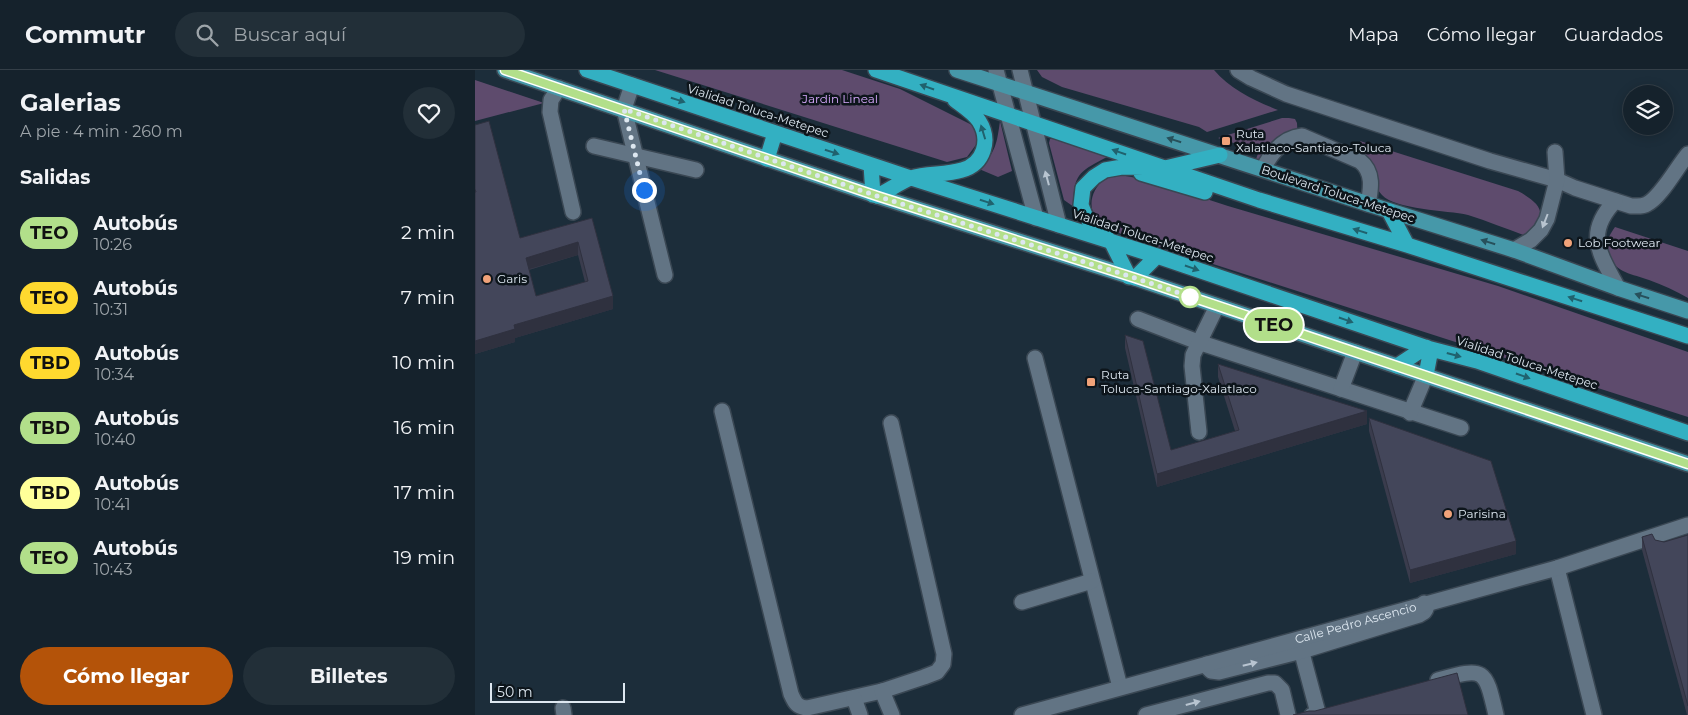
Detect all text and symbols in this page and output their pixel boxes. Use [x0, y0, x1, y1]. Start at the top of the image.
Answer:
search box [175, 12, 525, 57]
text: Commutr [25, 20, 145, 49]
icon: search [193, 21, 221, 49]
text: Buscar aquí [233, 23, 346, 46]
text: Mapa [1348, 24, 1399, 46]
text: Cómo llegar [1427, 24, 1536, 46]
text: Guardados [1564, 24, 1663, 46]
street label: Vialidad Toluca-Metepec [686, 81, 831, 141]
one-way arrow [919, 83, 934, 91]
map controls [1623, 85, 1673, 135]
button: layers [1623, 85, 1673, 135]
button: heart [403, 87, 455, 139]
text: Galerias [20, 88, 121, 117]
park label: Jardin Lineal [801, 91, 878, 106]
one-way arrow [671, 96, 686, 104]
text: A pie · 4 min · 260 m [20, 122, 183, 141]
one-way arrow [978, 124, 986, 139]
place label: Ruta Xalatlaco-Santiago-Toluca [1236, 126, 1392, 155]
marker: Ruta Xalatlaco-Santiago-Toluca [1220, 135, 1232, 147]
one-way arrow [1166, 136, 1181, 144]
one-way arrow [825, 148, 840, 156]
one-way arrow [1111, 148, 1126, 156]
street label: Boulevard Toluca-Metepec [1260, 162, 1417, 226]
text: Salidas [20, 166, 90, 189]
one-way arrow [1042, 170, 1050, 185]
your location [632, 178, 657, 203]
one-way arrow [979, 199, 994, 206]
street label: Vialidad Toluca-Metepec [1071, 206, 1216, 266]
text: Autobús [93, 212, 177, 235]
one-way arrow [1541, 214, 1549, 229]
text: 2 min [401, 221, 455, 244]
text: TEO [30, 222, 68, 244]
one-way arrow [1353, 226, 1368, 234]
text: 10:26 [93, 235, 132, 254]
place label: Lob Footwear [1578, 235, 1660, 250]
marker: Lob Footwear [1562, 237, 1574, 249]
one-way arrow [1481, 238, 1496, 246]
one-way arrow [1185, 264, 1200, 272]
place label: Garis [497, 271, 527, 286]
marker: Garis [481, 273, 493, 285]
text: Autobús [93, 277, 177, 300]
text: 7 min [401, 286, 455, 309]
unlabelled marker [1179, 286, 1201, 308]
text: TEO [30, 287, 68, 309]
one-way arrow [1634, 292, 1649, 299]
one-way arrow [1567, 295, 1582, 303]
text: 10:31 [93, 300, 128, 319]
line badge: TEO [1245, 309, 1303, 341]
text: TEO [1255, 314, 1293, 336]
one-way arrow [1339, 316, 1354, 324]
street label: Vialidad Toluca-Metepec [1455, 333, 1600, 393]
text: Autobús [95, 342, 179, 365]
text: 10 min [392, 351, 455, 374]
one-way arrow [1446, 351, 1461, 359]
text: TBD [30, 352, 70, 374]
text: 10:34 [95, 365, 134, 384]
place label: Ruta Toluca-Santiago-Xalatlaco [1101, 367, 1257, 396]
one-way arrow [1515, 373, 1530, 381]
marker: Ruta Toluca-Santiago-Xalatlaco [1085, 376, 1097, 388]
text: Autobús [95, 407, 179, 430]
text: 16 min [393, 416, 455, 439]
text: TBD [30, 417, 70, 439]
text: 10:40 [95, 430, 136, 449]
text: Autobús [95, 472, 179, 495]
text: 17 min [394, 481, 455, 504]
text: TBD [30, 482, 70, 504]
text: 10:41 [95, 495, 130, 514]
place label: Parisina [1458, 506, 1506, 521]
marker: Parisina [1442, 508, 1454, 520]
text: Autobús [93, 537, 177, 560]
text: 19 min [393, 546, 455, 569]
text: TEO [30, 547, 68, 569]
text: 10:43 [93, 560, 133, 579]
street label: Calle Pedro Ascencio [1293, 599, 1418, 647]
button: Cómo llegar [20, 647, 233, 705]
button: Billetes [243, 647, 455, 705]
one-way arrow [1242, 660, 1257, 668]
scale bar [490, 680, 625, 703]
text: 50 m [497, 683, 533, 701]
one-way arrow [1186, 698, 1201, 706]

